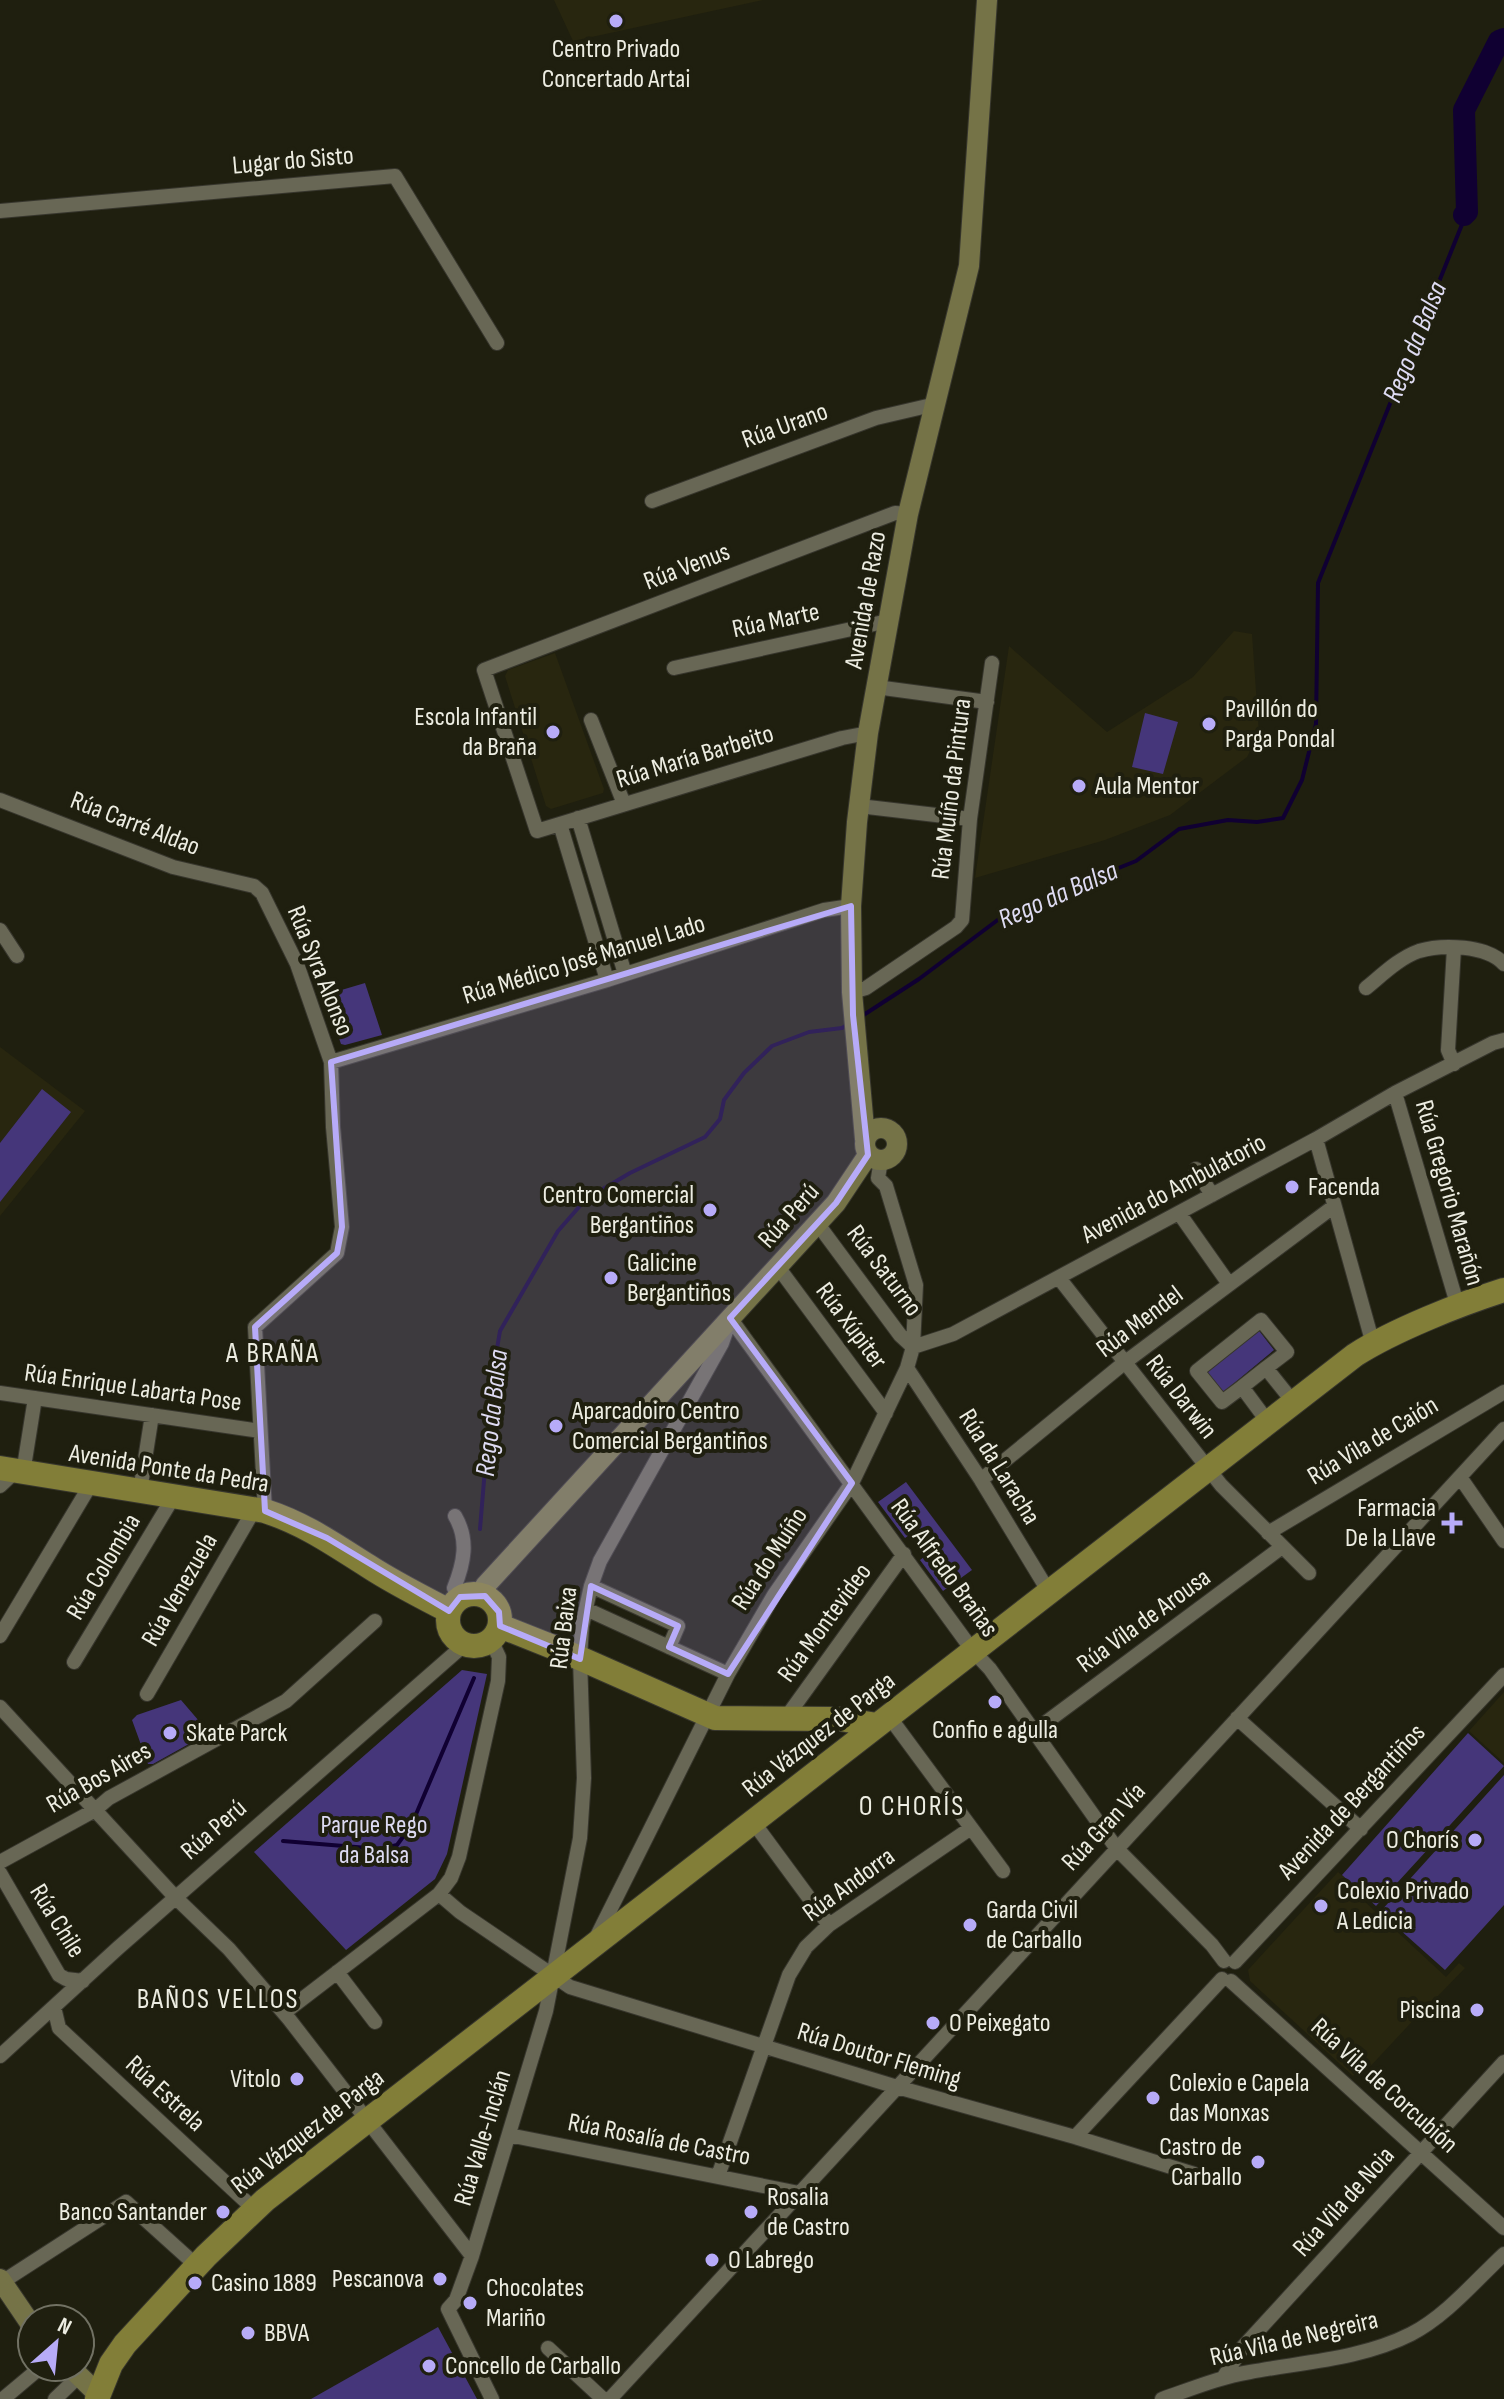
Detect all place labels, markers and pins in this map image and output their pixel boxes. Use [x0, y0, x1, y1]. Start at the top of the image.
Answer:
marker: Centro Privado Concertado Artai [607, 12, 625, 30]
place label: Centro Privado Concertado Artai [542, 34, 690, 95]
place label: Pavillón do Parga Pondal [1225, 694, 1335, 755]
place label: Escola Infantil da Braña [414, 702, 537, 763]
marker: Pavillón do Parga Pondal [1200, 715, 1218, 733]
marker: Escola Infantil da Braña [544, 723, 562, 741]
place label: Aula Mentor [1094, 771, 1200, 802]
marker: Aula Mentor [1070, 777, 1088, 795]
place label: Facenda [1308, 1172, 1380, 1203]
marker: Facenda [1283, 1178, 1301, 1196]
place label: Centro Comercial Bergantiños [543, 1180, 694, 1241]
marker: Centro Comercial Bergantiños [701, 1201, 719, 1219]
place label: Galicine Bergantiños [627, 1248, 731, 1309]
marker: Galicine Bergantiños [602, 1269, 620, 1287]
place label: Aparcadoiro Centro Comercial Bergantiños [571, 1396, 768, 1457]
marker: Aparcadoiro Centro Comercial Bergantiños [547, 1417, 565, 1435]
place label: Farmacia De la Llave [1345, 1493, 1436, 1554]
marker: Farmacia De la Llave [1443, 1514, 1461, 1532]
marker: Confio e agulla [986, 1693, 1004, 1711]
place label: Confio e agulla [932, 1715, 1058, 1746]
place label: Skate Parck [186, 1718, 287, 1749]
marker: Skate Parck [161, 1724, 179, 1742]
place label: O Chorís [1386, 1825, 1459, 1856]
marker: O Chorís [1466, 1831, 1484, 1849]
place label: Colexio Privado A Ledicia [1336, 1876, 1469, 1937]
place label: Garda Civil de Carballo [986, 1895, 1082, 1956]
marker: Colexio Privado A Ledicia [1312, 1897, 1330, 1915]
marker: Garda Civil de Carballo [961, 1916, 979, 1934]
place label: Piscina [1399, 1995, 1461, 2026]
marker: Piscina [1468, 2001, 1486, 2019]
place label: O Peixegato [949, 2008, 1051, 2039]
marker: O Peixegato [924, 2014, 942, 2032]
place label: Vitolo [230, 2064, 281, 2095]
place label: Colexio e Capela das Monxas [1169, 2068, 1310, 2129]
marker: Vitolo [288, 2070, 306, 2088]
marker: Colexio e Capela das Monxas [1144, 2089, 1162, 2107]
place label: Castro de Carballo [1159, 2132, 1242, 2193]
marker: Castro de Carballo [1249, 2153, 1267, 2171]
place label: Rosalia de Castro [767, 2182, 850, 2243]
place label: Banco Santander [59, 2197, 208, 2228]
marker: Banco Santander [214, 2203, 232, 2221]
marker: Rosalia de Castro [742, 2203, 760, 2221]
place label: O Labrego [728, 2245, 814, 2276]
marker: O Labrego [703, 2251, 721, 2269]
place label: Pescanova [332, 2264, 424, 2295]
place label: Casino 1889 [211, 2268, 317, 2299]
marker: Pescanova [431, 2270, 449, 2288]
place label: Chocolates Mariño [486, 2273, 584, 2334]
marker: Casino 1889 [186, 2274, 204, 2292]
marker: Chocolates Mariño [461, 2294, 479, 2312]
place label: BBVA [264, 2318, 310, 2349]
marker: BBVA [239, 2324, 257, 2342]
place label: Concello de Carballo [445, 2351, 621, 2382]
marker: Concello de Carballo [420, 2357, 438, 2375]

